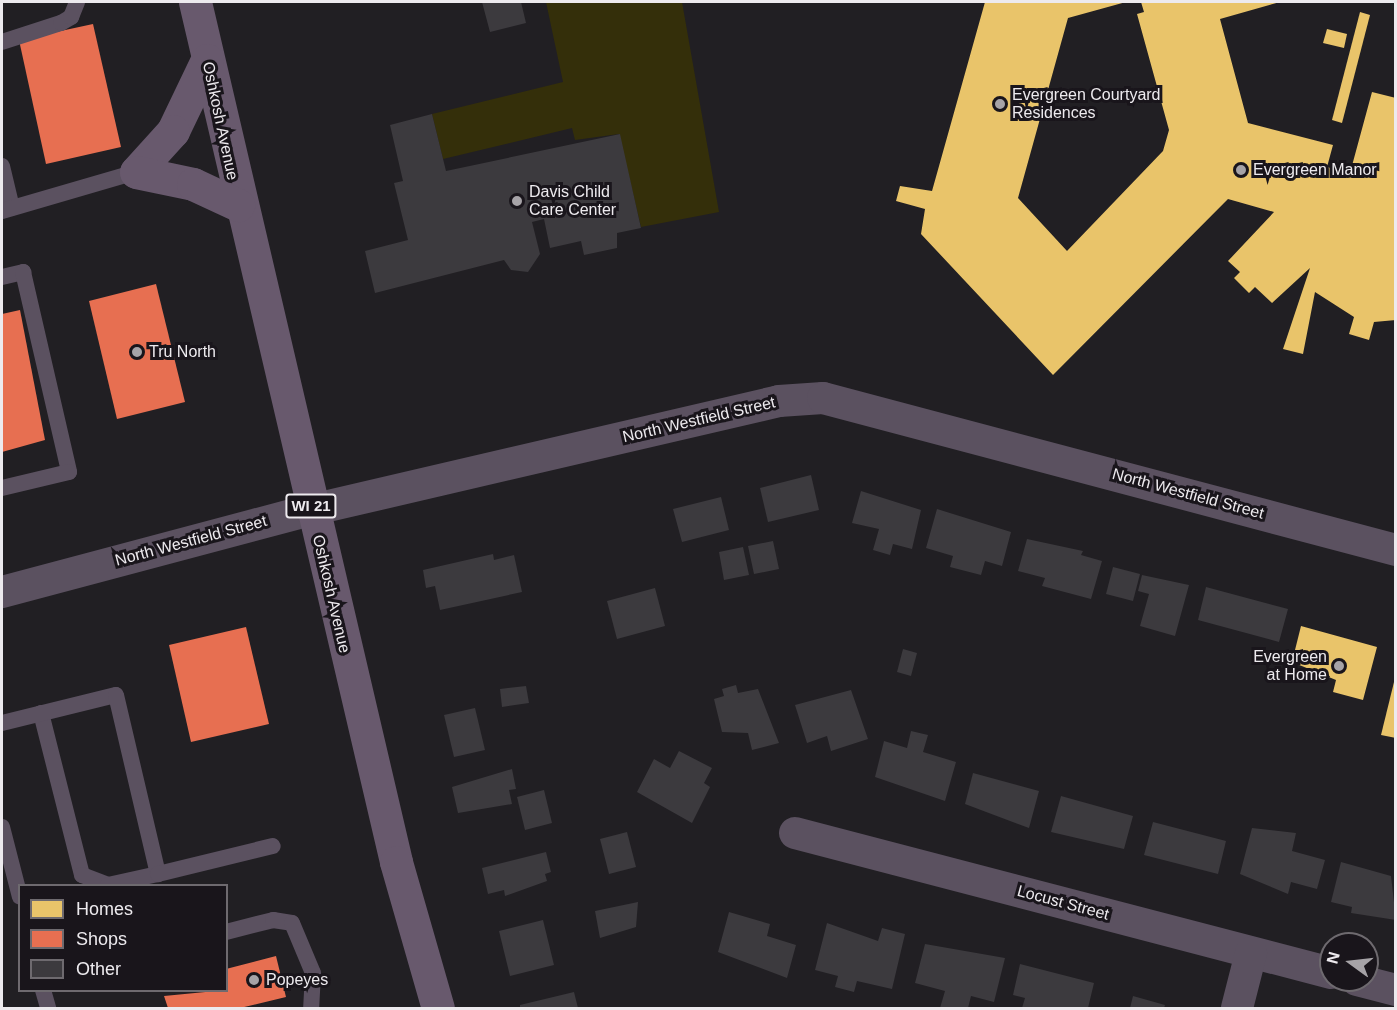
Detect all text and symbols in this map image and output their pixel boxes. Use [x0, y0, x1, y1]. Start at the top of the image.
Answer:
street label: Oshkosh Avenue [198, 60, 242, 182]
place label: Evergreen Courtyard Residences [1012, 85, 1161, 123]
marker: Evergreen Courtyard Residences [993, 97, 1007, 111]
place label: Evergreen Manor [1253, 160, 1377, 180]
marker: Evergreen Manor [1234, 163, 1248, 177]
place label: Davis Child Care Center [529, 182, 616, 220]
marker: Davis Child Care Center [510, 194, 524, 208]
place label: Tru North [149, 342, 216, 362]
marker: Tru North [130, 345, 144, 359]
street label: North Westfield Street [621, 393, 777, 447]
street label: North Westfield Street [1110, 465, 1266, 523]
road number: WI 21 [284, 494, 338, 518]
street label: North Westfield Street [113, 512, 269, 570]
street label: Oshkosh Avenue [308, 533, 354, 655]
place label: Evergreen at Home [1253, 647, 1327, 685]
marker: Evergreen at Home [1332, 659, 1346, 673]
street label: Locust Street [1015, 882, 1111, 924]
legend [18, 884, 228, 992]
text: Homes [76, 899, 133, 919]
text: Shops [76, 929, 127, 949]
north arrow [1319, 932, 1379, 992]
text: N [1323, 950, 1343, 966]
text: Other [76, 959, 121, 979]
place label: Popeyes [266, 970, 328, 990]
marker: Popeyes [247, 973, 261, 987]

